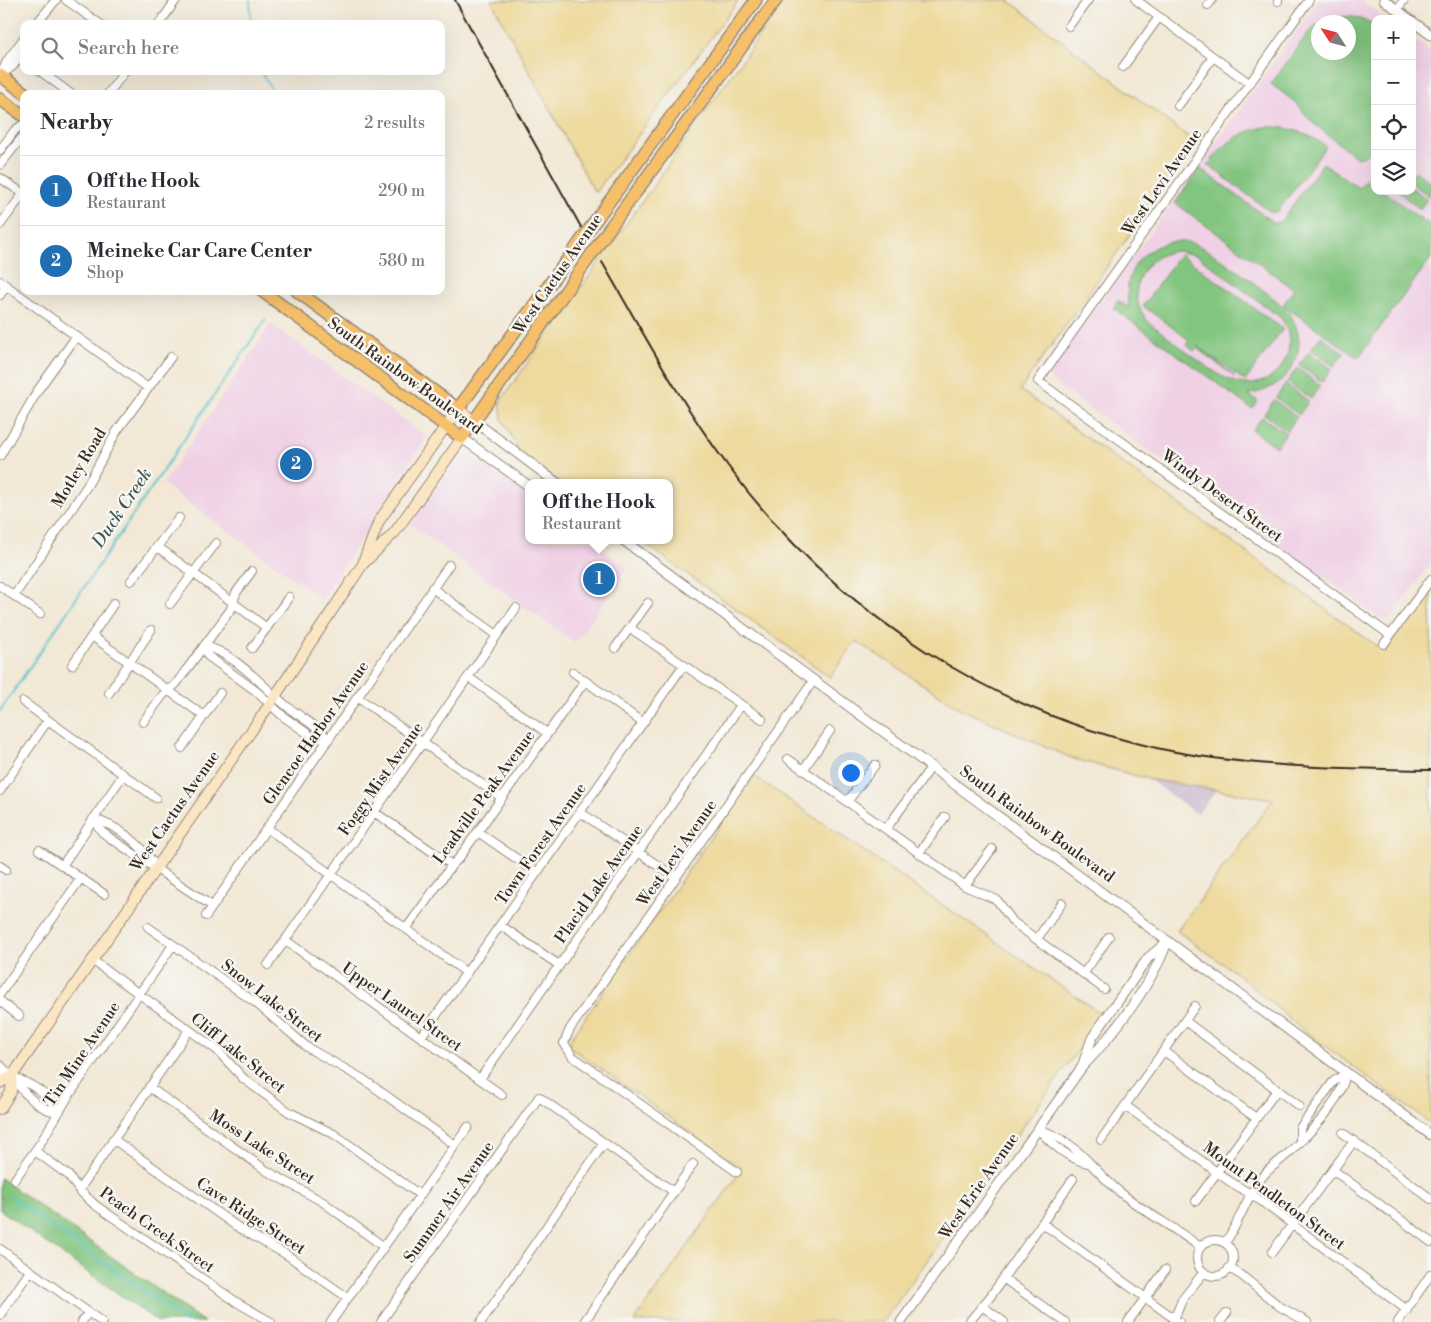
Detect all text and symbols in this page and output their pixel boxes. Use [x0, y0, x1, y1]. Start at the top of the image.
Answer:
north arrow [1311, 15, 1356, 60]
map controls [1371, 15, 1416, 195]
button: + [1371, 15, 1416, 60]
search box [20, 20, 445, 75]
icon: search [38, 34, 66, 62]
text: Search here [78, 36, 179, 60]
button: − [1371, 60, 1416, 105]
button: locate [1371, 105, 1416, 150]
text: Nearby [40, 110, 113, 136]
text: 2 results [364, 113, 425, 133]
street label: West Levi Avenue [1117, 125, 1206, 240]
button: layers [1371, 150, 1416, 195]
text: Off the Hook [87, 169, 200, 193]
text: 1 [52, 181, 60, 201]
text: 290 m [378, 181, 425, 201]
text: Restaurant [87, 193, 166, 213]
street label: West Cactus Avenue [508, 210, 607, 339]
text: Meineke Car Care Center [87, 239, 312, 263]
text: 2 [51, 251, 61, 271]
text: 580 m [378, 251, 425, 271]
text: Shop [87, 263, 124, 283]
street label: South Rainbow Boulevard [324, 313, 486, 439]
street label: Motley Road [47, 424, 111, 512]
pin: 2 [280, 445, 312, 483]
street label: Windy Desert Street [1157, 445, 1287, 547]
water label: Duck Creek [86, 464, 157, 553]
popup [525, 479, 673, 544]
text: Off the Hook [542, 490, 656, 514]
text: Restaurant [542, 514, 622, 534]
pin: 1 [583, 560, 615, 598]
street label: Glencoe Harbor Avenue [259, 657, 373, 809]
street label: Foggy Mist Avenue [334, 718, 428, 840]
street label: Leadville Peak Avenue [429, 726, 539, 868]
street label: West Cactus Avenue [125, 747, 224, 876]
your location [838, 760, 864, 786]
street label: South Rainbow Boulevard [956, 761, 1118, 887]
street label: Town Forest Avenue [491, 779, 591, 909]
street label: West Levi Avenue [632, 796, 721, 911]
street label: Placid Lake Avenue [551, 821, 647, 947]
street label: Snow Lake Street [217, 955, 327, 1047]
street label: Upper Laurel Street [338, 958, 466, 1056]
street label: Tin Mine Avenue [40, 998, 124, 1110]
street label: Cliff Lake Street [186, 1009, 290, 1098]
street label: Moss Lake Street [205, 1105, 319, 1189]
street label: West Erie Avenue [934, 1129, 1023, 1244]
street label: Summer Air Avenue [400, 1137, 498, 1267]
street label: Mount Pendleton Street [1199, 1138, 1349, 1255]
street label: Cave Ridge Street [193, 1173, 310, 1259]
street label: Peach Creek Street [96, 1183, 219, 1277]

